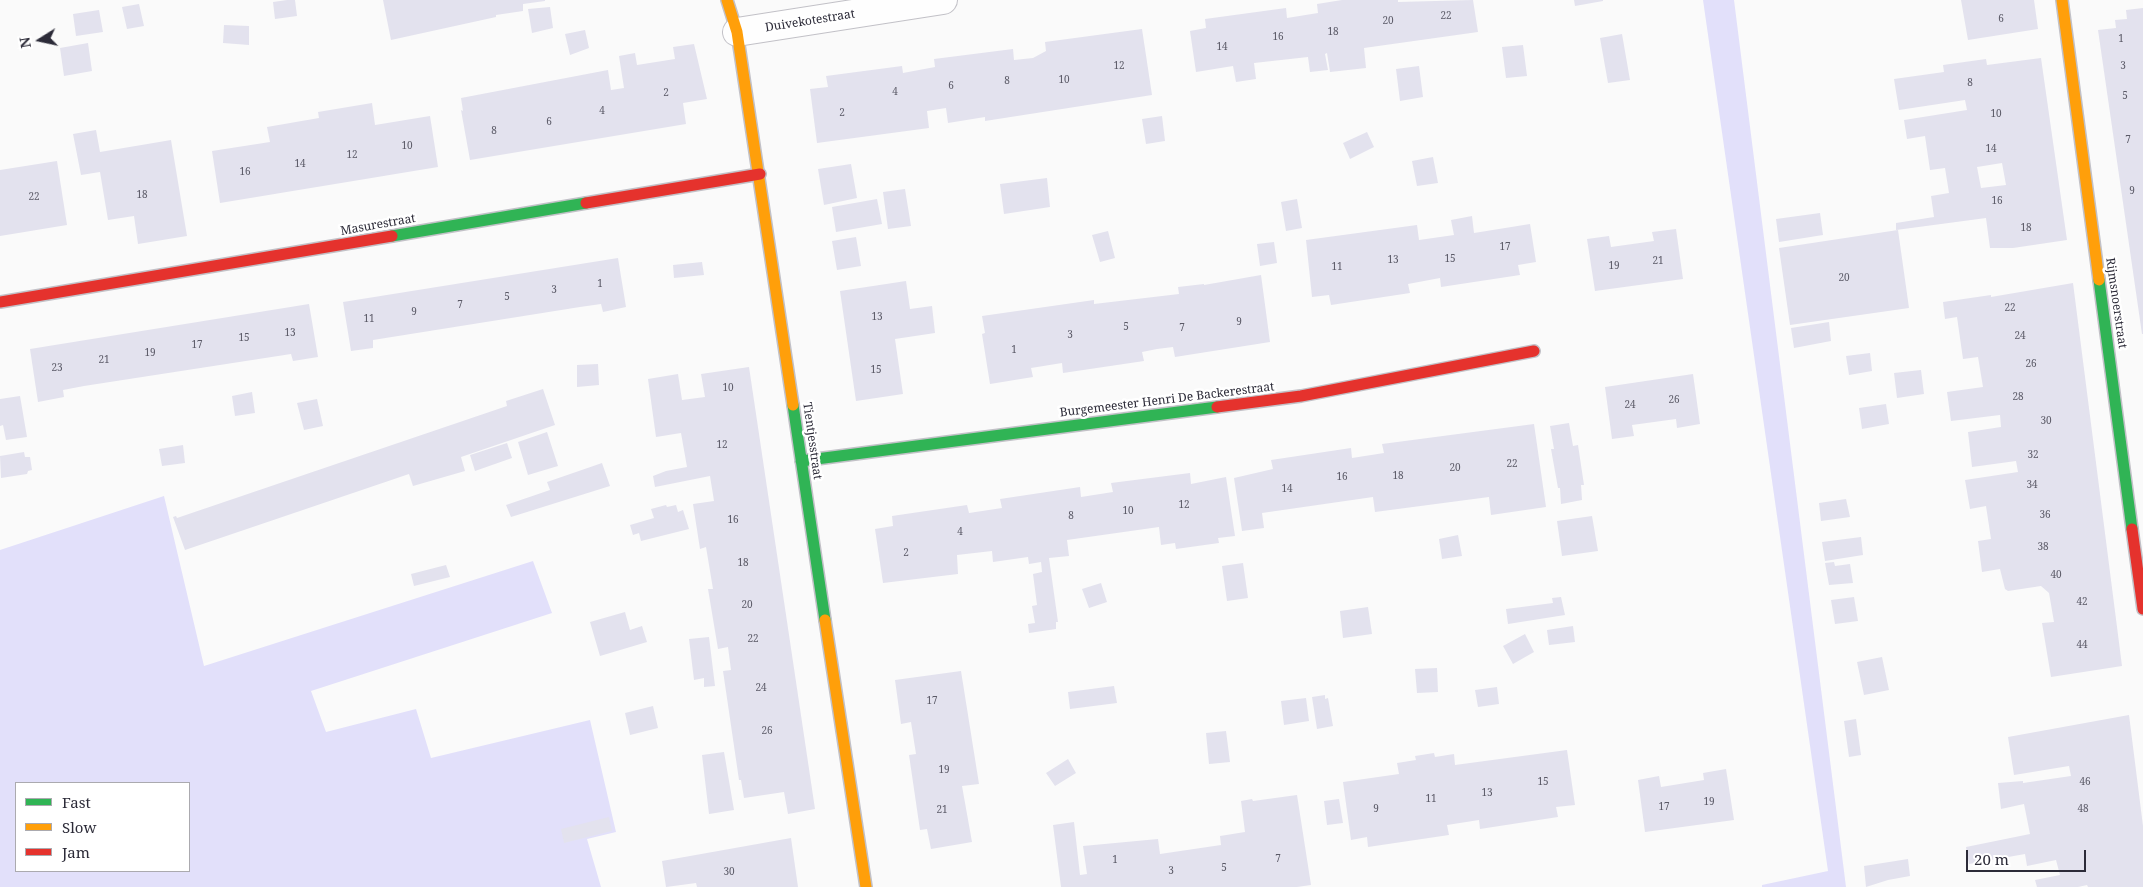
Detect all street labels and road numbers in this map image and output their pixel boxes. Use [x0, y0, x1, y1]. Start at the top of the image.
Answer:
street label: Duivekotestraat [764, 7, 856, 35]
street label: Masurestraat [339, 211, 417, 239]
street label: Rijmsnoerstraat [2102, 257, 2130, 349]
street label: Burgemeester Henri De Backerestraat [1059, 380, 1275, 420]
street label: Tientjesstraat [799, 401, 825, 481]

